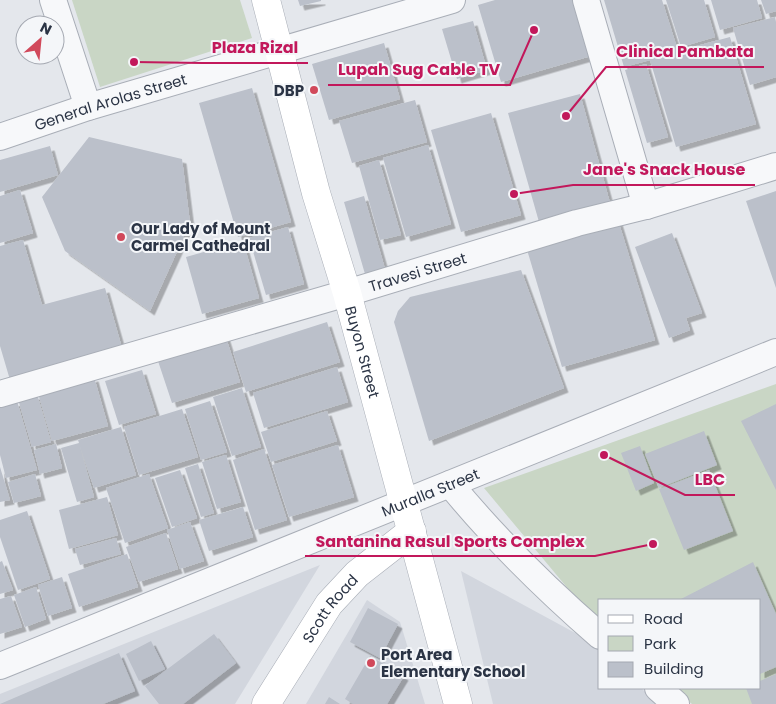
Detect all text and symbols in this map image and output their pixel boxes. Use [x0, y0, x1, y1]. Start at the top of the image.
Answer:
north arrow [15, 15, 65, 65]
text: N [37, 17, 55, 40]
callout: Plaza Rizal [202, 32, 308, 63]
text: Plaza Rizal [212, 36, 298, 59]
callout: Clinica Pambata [606, 36, 764, 67]
text: Clinica Pambata [616, 40, 754, 63]
callout: Lupah Sug Cable TV [328, 54, 510, 85]
text: Lupah Sug Cable TV [338, 58, 500, 81]
street label: General Arolas Street [31, 68, 189, 135]
place label: DBP [274, 80, 304, 101]
marker: DBP [308, 84, 320, 96]
callout: Jane's Snack House [573, 154, 755, 185]
text: Jane's Snack House [583, 158, 745, 181]
place label: Our Lady of Mount Carmel Cathedral [131, 218, 270, 256]
marker: Our Lady of Mount Carmel Cathedral [115, 231, 127, 243]
street label: Travesi Street [366, 247, 469, 296]
street label: Buyon Street [340, 303, 385, 400]
street label: Muralla Street [378, 463, 482, 521]
callout: LBC [685, 464, 735, 495]
text: LBC [695, 468, 725, 491]
callout: Santanina Rasul Sports Complex [305, 525, 595, 556]
text: Santanina Rasul Sports Complex [315, 530, 585, 553]
street label: Scott Road [297, 569, 362, 647]
legend [598, 599, 761, 689]
text: Road [644, 608, 683, 629]
text: Park [644, 633, 676, 654]
place label: Port Area Elementary School [381, 644, 525, 682]
marker: Port Area Elementary School [365, 657, 377, 669]
text: Building [644, 658, 704, 679]

